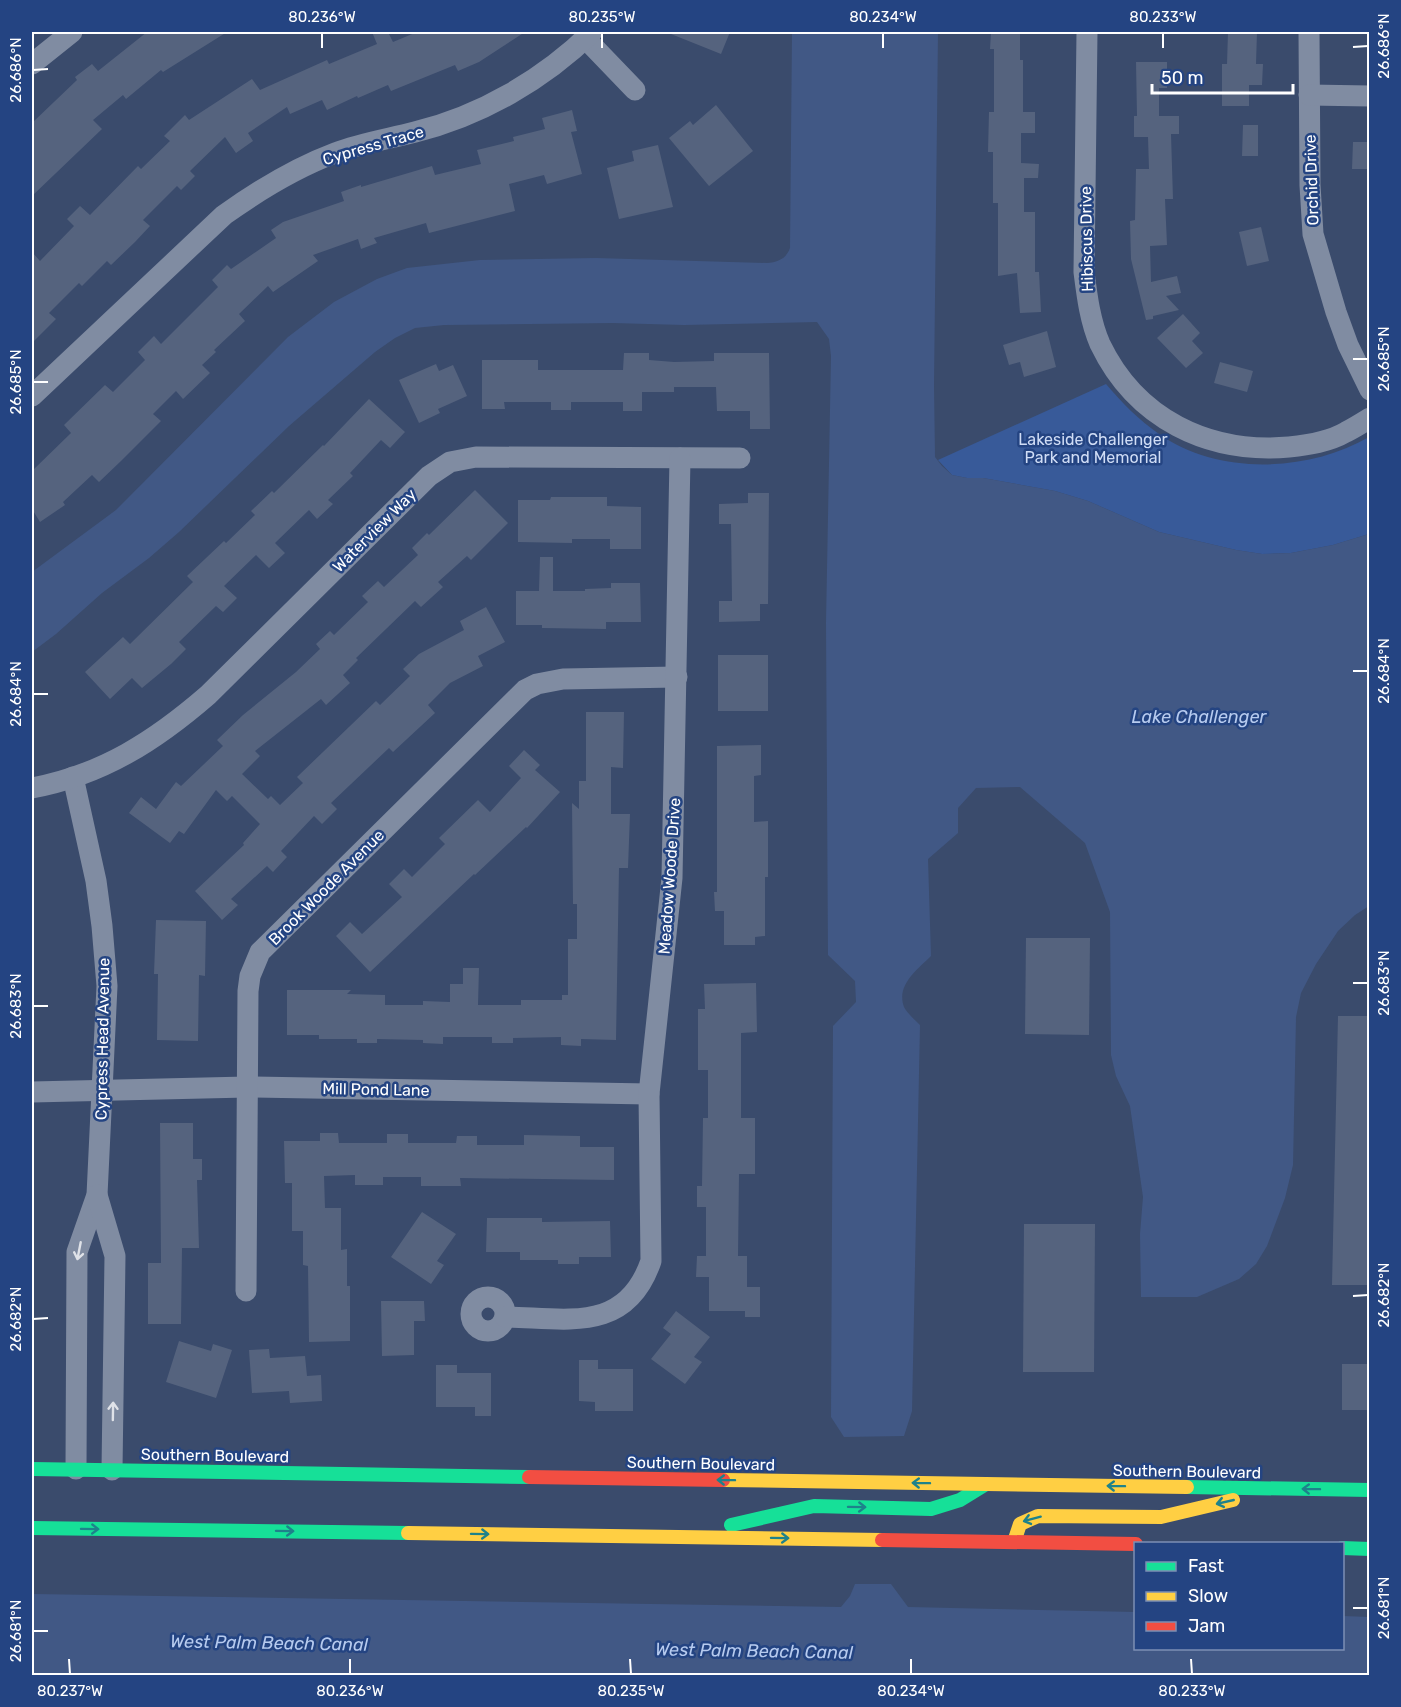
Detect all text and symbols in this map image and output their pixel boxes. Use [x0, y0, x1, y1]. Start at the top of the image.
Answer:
text: 80.236°W [288, 8, 356, 26]
text: 80.235°W [568, 8, 636, 26]
text: 80.234°W [849, 8, 917, 26]
text: 80.233°W [1129, 8, 1197, 26]
text: 26.686°N [1375, 13, 1393, 79]
text: 26.686°N [7, 37, 25, 103]
scale bar [1152, 57, 1293, 95]
text: 50 m [1161, 67, 1204, 89]
street label: Cypress Trace [320, 122, 426, 169]
street label: Orchid Drive [1300, 134, 1323, 226]
street label: Hibiscus Drive [1076, 186, 1097, 292]
text: 26.685°N [1375, 326, 1393, 392]
text: 26.685°N [7, 349, 25, 415]
park label: Lakeside Challenger Park and Memorial [1018, 430, 1168, 467]
street label: Waterview Way [329, 485, 420, 576]
text: 26.684°N [1375, 638, 1393, 704]
text: 26.684°N [7, 661, 25, 727]
water label: Lake Challenger [1132, 706, 1268, 728]
street label: Meadow Woode Drive [655, 797, 684, 955]
street label: Brook Woode Avenue [265, 826, 388, 949]
text: 26.683°N [1375, 950, 1393, 1016]
street label: Cypress Head Avenue [92, 958, 113, 1120]
text: 26.683°N [7, 973, 25, 1039]
street label: Mill Pond Lane [322, 1079, 430, 1100]
one-way arrow [73, 1241, 84, 1260]
text: 26.682°N [1375, 1262, 1393, 1328]
text: 26.682°N [7, 1286, 25, 1352]
one-way arrow [107, 1402, 119, 1422]
street label: Southern Boulevard [141, 1445, 289, 1466]
street label: Southern Boulevard [627, 1453, 775, 1474]
street label: Southern Boulevard [1113, 1461, 1261, 1482]
one-way arrow [717, 1474, 737, 1486]
one-way arrow [912, 1477, 932, 1489]
one-way arrow [1107, 1480, 1127, 1492]
one-way arrow [1302, 1483, 1322, 1495]
one-way arrow [1215, 1497, 1235, 1508]
one-way arrow [847, 1501, 867, 1513]
one-way arrow [1023, 1513, 1042, 1525]
one-way arrow [79, 1523, 99, 1535]
one-way arrow [274, 1526, 294, 1537]
one-way arrow [469, 1528, 489, 1540]
one-way arrow [769, 1532, 789, 1544]
legend [1134, 1542, 1344, 1650]
text: Fast [1188, 1555, 1224, 1577]
text: 26.681°N [1375, 1577, 1393, 1639]
text: Slow [1188, 1585, 1228, 1607]
text: 26.681°N [7, 1600, 25, 1662]
text: Jam [1188, 1615, 1225, 1637]
water label: West Palm Beach Canal [170, 1630, 369, 1656]
water label: West Palm Beach Canal [655, 1638, 854, 1664]
text: 80.237°W [37, 1682, 103, 1700]
text: 80.236°W [316, 1682, 384, 1700]
text: 80.235°W [597, 1682, 665, 1700]
text: 80.234°W [877, 1682, 945, 1700]
text: 80.233°W [1158, 1682, 1226, 1700]

